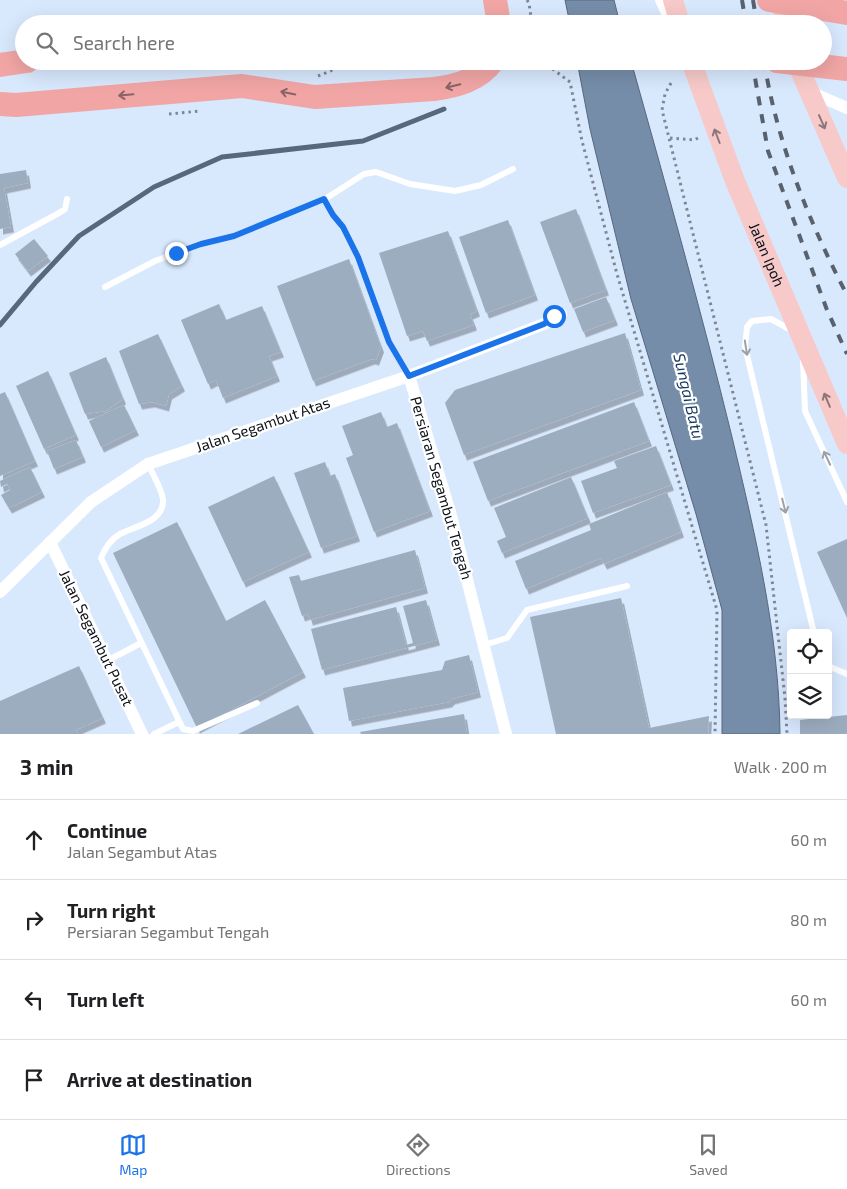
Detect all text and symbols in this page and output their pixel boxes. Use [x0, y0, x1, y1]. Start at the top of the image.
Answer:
search box [15, 15, 832, 70]
icon: search [33, 29, 61, 57]
text: Search here [73, 31, 175, 54]
one-way arrow [445, 82, 461, 91]
one-way arrow [280, 88, 296, 97]
one-way arrow [119, 91, 135, 100]
one-way arrow [818, 114, 828, 129]
one-way arrow [712, 129, 721, 144]
street label: Jalan Ipoh [746, 220, 789, 289]
route end [165, 242, 188, 265]
route start [543, 305, 566, 328]
one-way arrow [742, 340, 752, 356]
water label: Sungai Batu [670, 351, 709, 441]
street label: Jalan Segambut Atas [193, 393, 332, 455]
one-way arrow [822, 393, 831, 408]
street label: Persiaran Segambut Tengah [407, 394, 477, 581]
one-way arrow [821, 451, 831, 466]
one-way arrow [780, 498, 789, 514]
street label: Jalan Segambut Pusat [56, 566, 138, 709]
map controls [787, 629, 832, 719]
button: locate [787, 629, 832, 674]
button: layers [787, 674, 832, 719]
text: 3 min [20, 754, 73, 779]
text: Walk · 200 m [734, 757, 827, 776]
text: Continue [67, 819, 147, 842]
icon: ahead [20, 826, 48, 854]
text: 60 m [791, 830, 827, 849]
text: Jalan Segambut Atas [67, 842, 217, 861]
text: Turn right [67, 899, 155, 922]
icon: right [20, 906, 48, 934]
text: 80 m [790, 910, 827, 929]
text: Persiaran Segambut Tengah [67, 922, 269, 941]
icon: left [20, 986, 48, 1014]
text: Turn left [67, 988, 144, 1011]
text: 60 m [791, 990, 827, 1009]
icon: arrive [20, 1066, 48, 1094]
text: Arrive at destination [67, 1068, 252, 1091]
tab: Map [119, 1131, 147, 1178]
tab: Directions [386, 1131, 451, 1178]
tab: Saved [689, 1131, 728, 1178]

